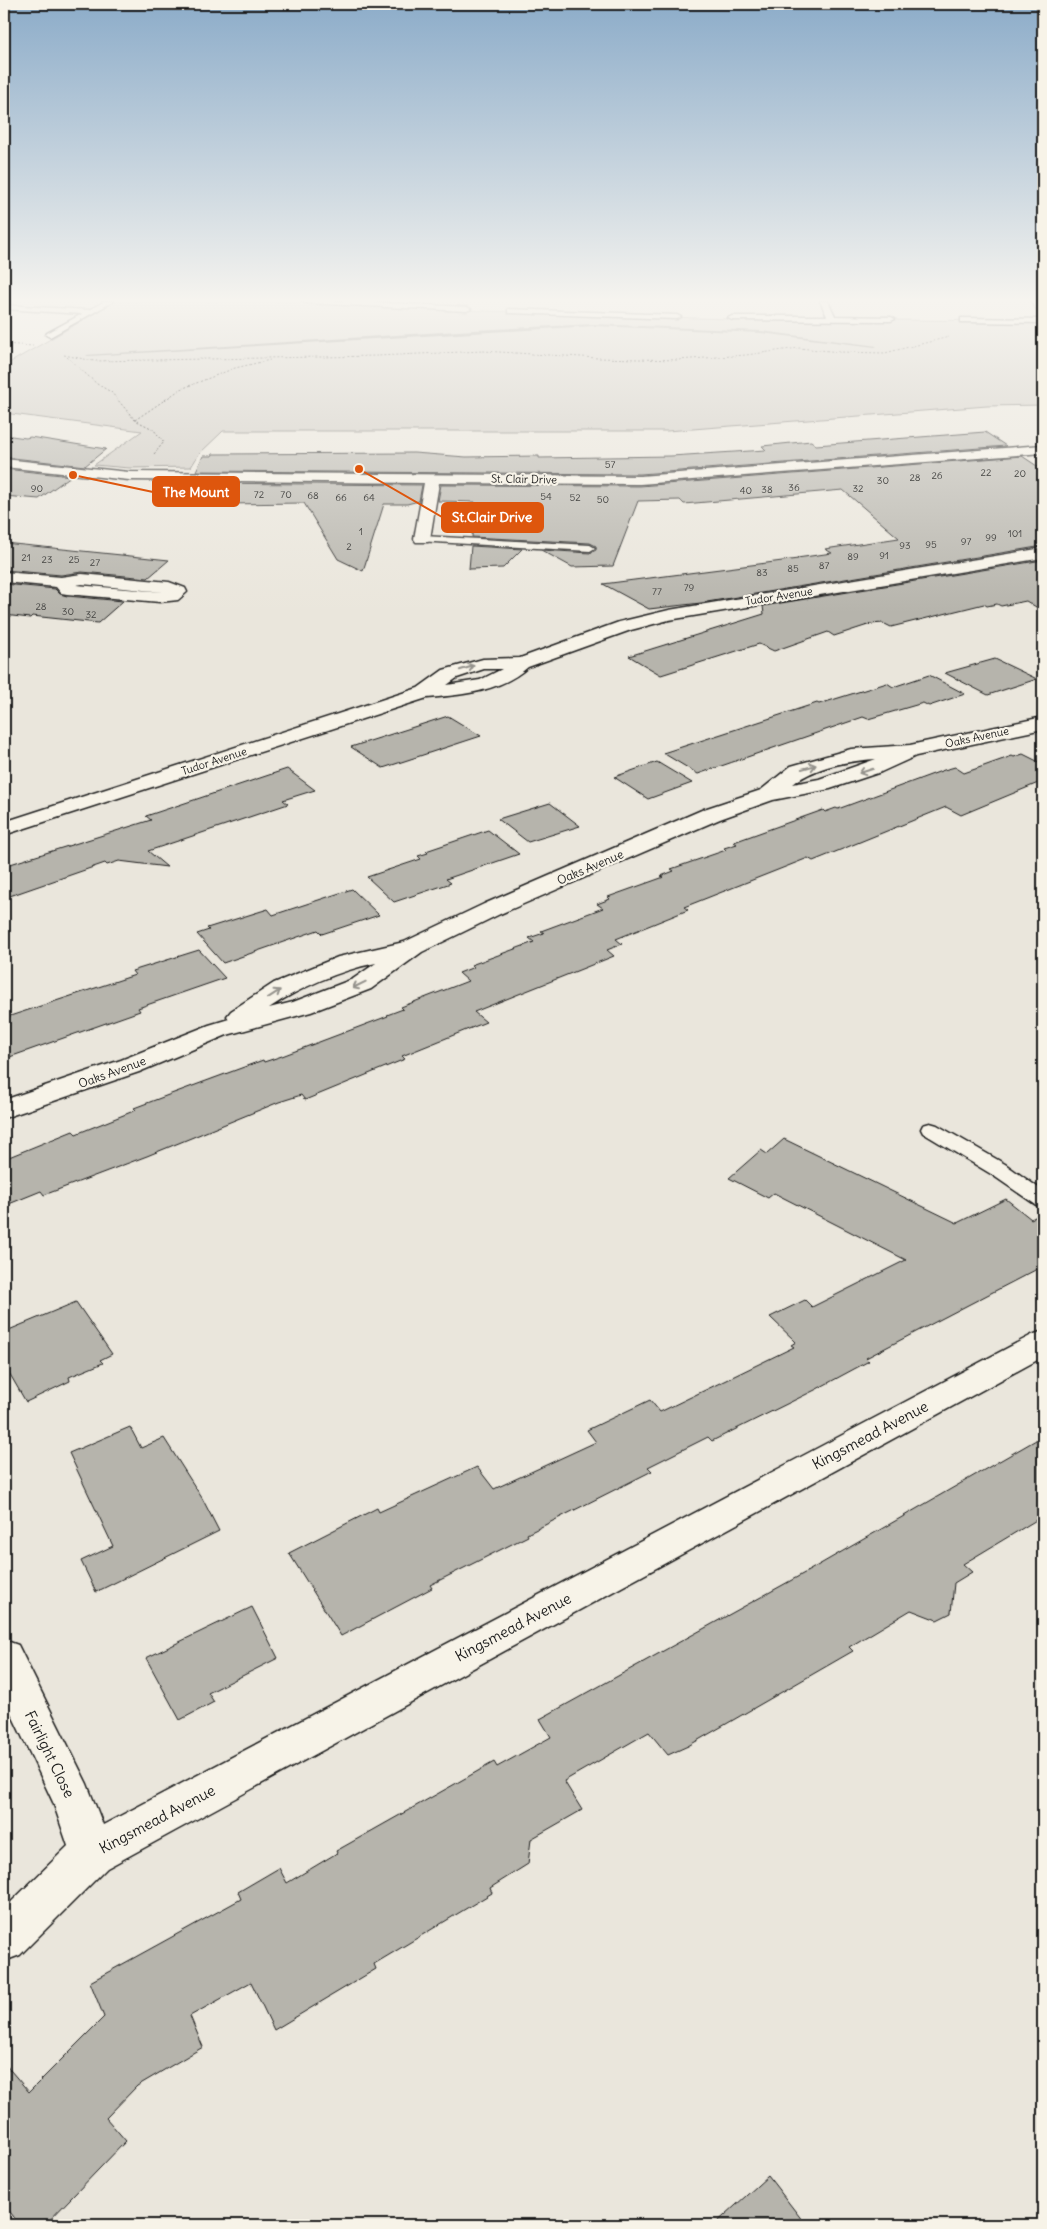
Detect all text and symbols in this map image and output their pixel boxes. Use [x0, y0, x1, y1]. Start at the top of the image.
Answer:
house number: 57 [605, 458, 615, 471]
house number: 22 [981, 466, 992, 479]
house number: 20 [1014, 467, 1026, 480]
house number: 26 [931, 469, 943, 482]
street label: St. Clair Drive [491, 471, 557, 487]
house number: 28 [909, 471, 921, 484]
house number: 30 [877, 474, 889, 487]
callout: The Mount [153, 477, 239, 506]
house number: 36 [788, 481, 800, 494]
house number: 90 [31, 482, 43, 495]
house number: 32 [852, 482, 864, 495]
text: The Mount [163, 483, 229, 501]
house number: 38 [761, 483, 773, 496]
house number: 40 [740, 484, 752, 497]
house number: 72 [254, 488, 265, 501]
house number: 70 [280, 488, 292, 501]
house number: 68 [307, 489, 319, 502]
house number: 54 [540, 490, 552, 503]
house number: 66 [335, 491, 347, 504]
house number: 64 [363, 491, 375, 504]
house number: 52 [569, 491, 581, 504]
house number: 50 [597, 493, 609, 506]
callout: St.Clair Drive [442, 503, 543, 532]
text: St.Clair Drive [452, 508, 533, 526]
house number: 1 [359, 525, 363, 538]
house number: 101 [1008, 527, 1022, 540]
house number: 99 [985, 531, 997, 544]
house number: 97 [961, 535, 971, 548]
house number: 95 [925, 538, 937, 551]
house number: 93 [899, 539, 911, 552]
house number: 2 [346, 540, 352, 553]
house number: 91 [879, 549, 889, 562]
house number: 89 [847, 550, 859, 563]
house number: 21 [21, 551, 31, 564]
house number: 23 [41, 553, 53, 566]
house number: 25 [68, 553, 80, 566]
house number: 27 [90, 556, 100, 569]
house number: 87 [819, 559, 829, 572]
house number: 85 [787, 562, 799, 575]
house number: 83 [756, 566, 768, 579]
house number: 79 [684, 581, 695, 594]
street label: Tudor Avenue [744, 584, 814, 608]
house number: 77 [652, 585, 662, 598]
house number: 28 [35, 600, 47, 613]
house number: 30 [62, 605, 74, 618]
house number: 32 [85, 608, 97, 621]
one-way arrow [458, 663, 474, 673]
street label: Oaks Avenue [944, 723, 1010, 751]
street label: Tudor Avenue [180, 744, 249, 778]
one-way arrow [800, 761, 816, 771]
one-way arrow [858, 767, 874, 776]
street label: Oaks Avenue [554, 846, 626, 888]
one-way arrow [352, 980, 367, 990]
one-way arrow [266, 989, 280, 999]
street label: Oaks Avenue [76, 1053, 148, 1091]
street label: Kingsmead Avenue [809, 1396, 931, 1474]
street label: Kingsmead Avenue [452, 1588, 574, 1666]
street label: Fairlight Close [21, 1707, 79, 1801]
street label: Kingsmead Avenue [96, 1780, 218, 1858]

